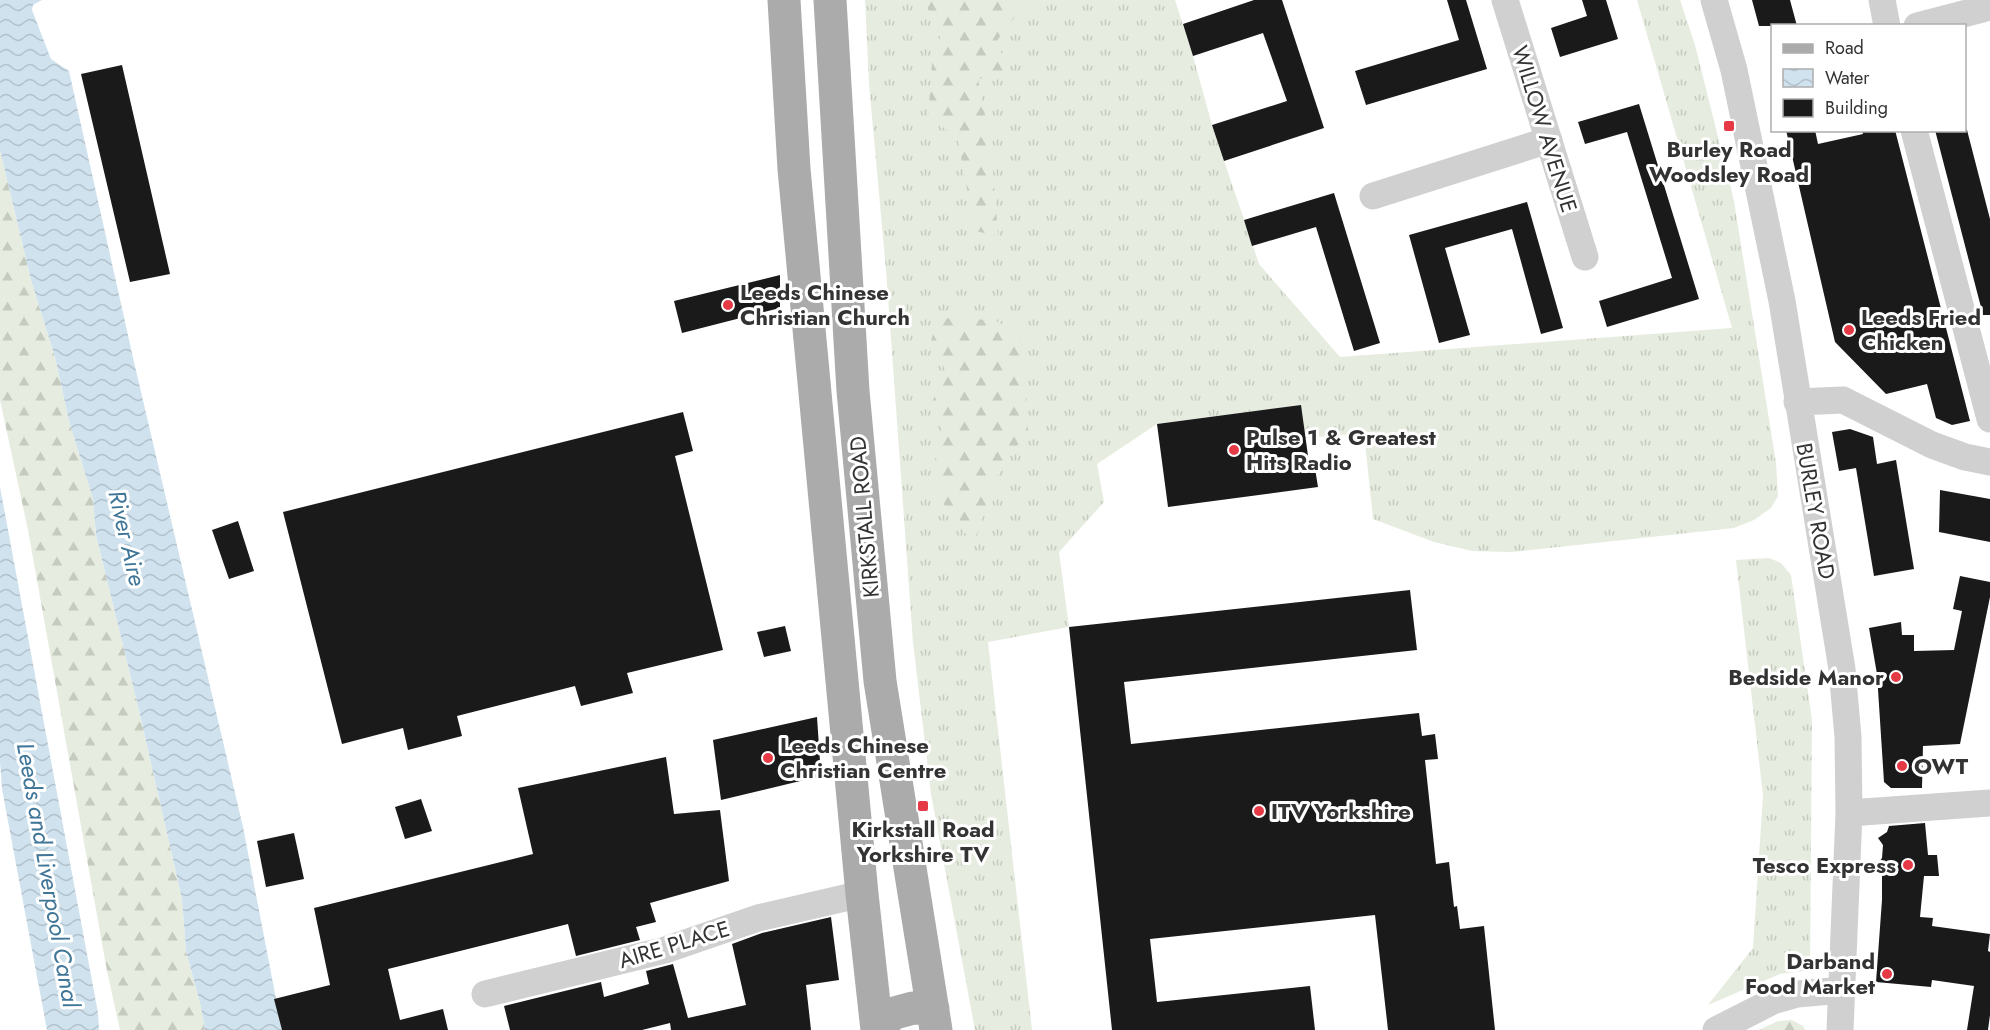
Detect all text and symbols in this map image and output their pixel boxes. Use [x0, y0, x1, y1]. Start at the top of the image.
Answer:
legend [1771, 24, 1966, 132]
text: Road [1825, 35, 1864, 61]
street label: WILLOW AVENUE [1504, 41, 1586, 217]
text: Water [1825, 65, 1870, 91]
text: Building [1825, 95, 1888, 121]
marker: Burley Road Woodsley Road [1722, 119, 1736, 133]
place label: Burley Road Woodsley Road [1649, 133, 1809, 190]
place label: Leeds Chinese Christian Church [740, 276, 910, 333]
marker: Leeds Chinese Christian Church [721, 298, 735, 312]
place label: Leeds Fried Chicken [1861, 301, 1981, 358]
marker: Leeds Fried Chicken [1842, 323, 1856, 337]
place label: Pulse 1 & Greatest Hits Radio [1246, 421, 1436, 478]
street label: KIRKSTALL ROAD [841, 435, 887, 599]
street label: BURLEY ROAD [1788, 440, 1844, 582]
marker: Pulse 1 & Greatest Hits Radio [1227, 443, 1241, 457]
water label: River Aire [99, 487, 155, 589]
place label: Bedside Manor [1728, 661, 1884, 693]
marker: Bedside Manor [1889, 670, 1903, 684]
place label: Leeds Chinese Christian Centre [780, 729, 946, 786]
water label: Leeds and Liverpool Canal [8, 740, 89, 1012]
place label: OWT [1914, 750, 1969, 782]
marker: Leeds Chinese Christian Centre [761, 751, 775, 765]
marker: OWT [1895, 759, 1909, 773]
place label: ITV Yorkshire [1271, 795, 1411, 827]
marker: Kirkstall Road Yorkshire TV [916, 799, 930, 813]
marker: ITV Yorkshire [1252, 804, 1266, 818]
place label: Kirkstall Road Yorkshire TV [851, 813, 995, 870]
place label: Tesco Express [1753, 849, 1896, 881]
marker: Tesco Express [1901, 858, 1915, 872]
street label: AIRE PLACE [615, 912, 733, 976]
place label: Darband Food Market [1745, 945, 1875, 1002]
marker: Darband Food Market [1880, 967, 1894, 981]

